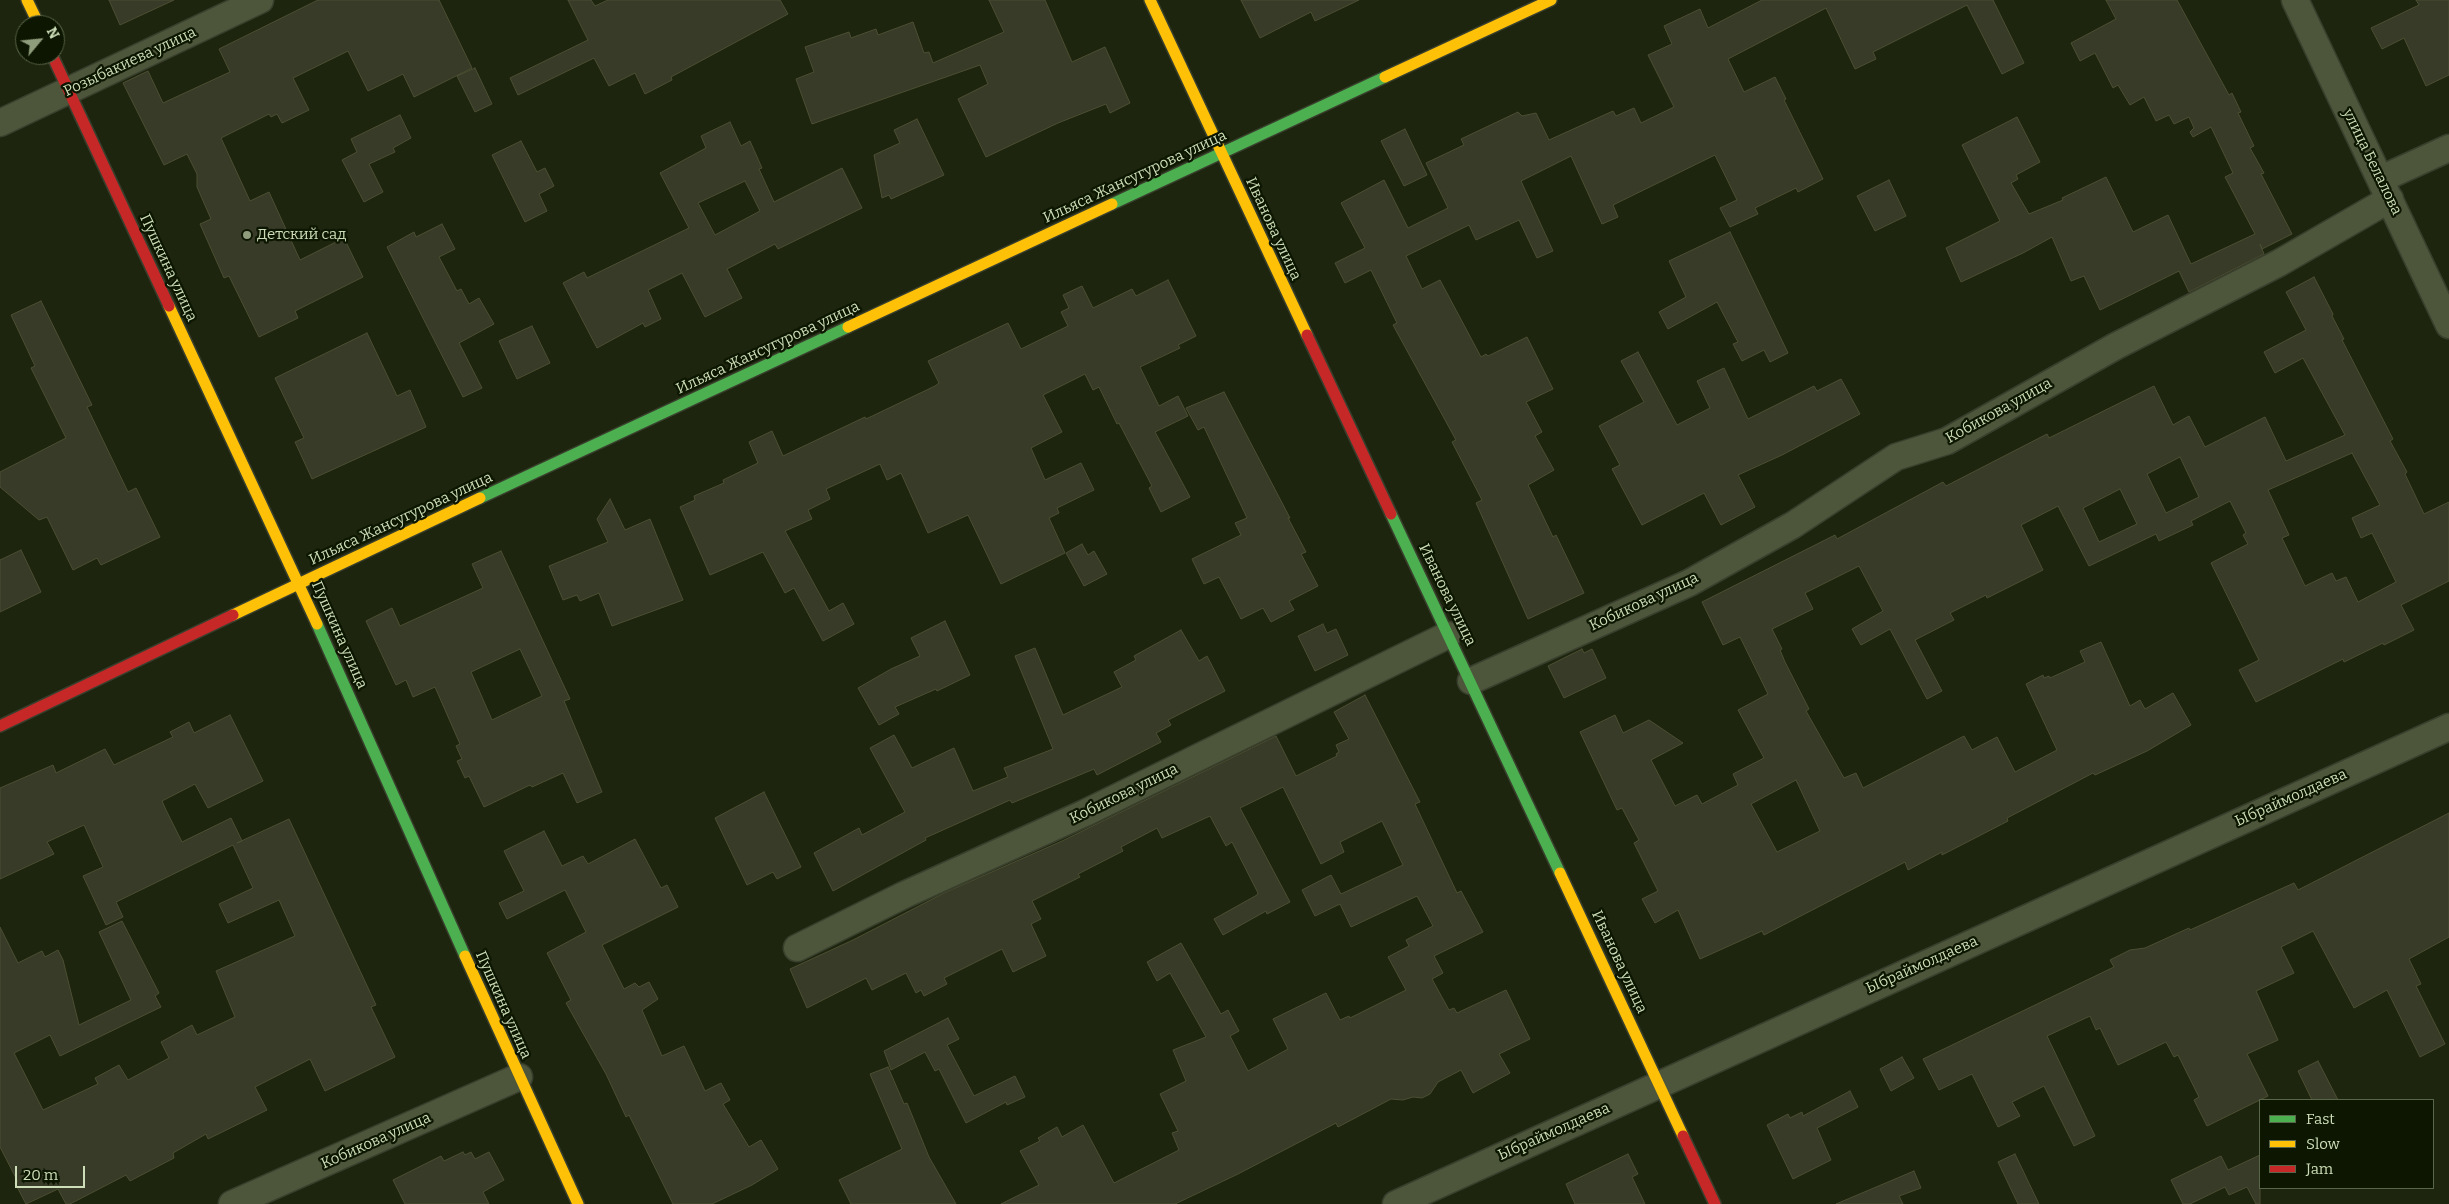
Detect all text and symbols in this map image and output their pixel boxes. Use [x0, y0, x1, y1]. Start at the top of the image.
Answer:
north arrow [15, 15, 65, 65]
street label: Розыбакиева улица [61, 23, 199, 101]
text: N [43, 24, 63, 42]
street label: улица Белалова [2338, 106, 2406, 218]
street label: Ильяса Жансугурова улица [1041, 127, 1229, 227]
street label: Иванова улица [1241, 175, 1305, 283]
street label: Пушкина улица [135, 212, 201, 324]
place label: Детский сад [257, 226, 346, 244]
marker: Детский сад [241, 229, 253, 241]
street label: Ильяса Жансугурова улица [674, 298, 862, 398]
street label: Кобикова улица [1943, 374, 2055, 448]
street label: Ильяса Жансугурова улица [307, 469, 495, 569]
street label: Иванова улица [1415, 541, 1479, 649]
street label: Кобикова улица [1587, 569, 1701, 635]
street label: Пушкина улица [307, 578, 371, 692]
street label: Кобикова улица [1067, 760, 1181, 828]
street label: Ыбраймолдаева [2232, 765, 2350, 831]
street label: Иванова улица [1587, 908, 1651, 1016]
street label: Ыбраймолдаева [1863, 932, 1981, 998]
street label: Пушкина улица [471, 948, 535, 1062]
street label: Ыбраймолдаева [1495, 1099, 1613, 1165]
legend [2259, 1099, 2434, 1189]
street label: Кобикова улица [318, 1109, 434, 1173]
text: Fast [2306, 1110, 2335, 1128]
text: Slow [2306, 1135, 2340, 1153]
scale bar [18, 1156, 88, 1188]
text: Jam [2306, 1160, 2333, 1178]
text: 20 m [23, 1166, 58, 1184]

